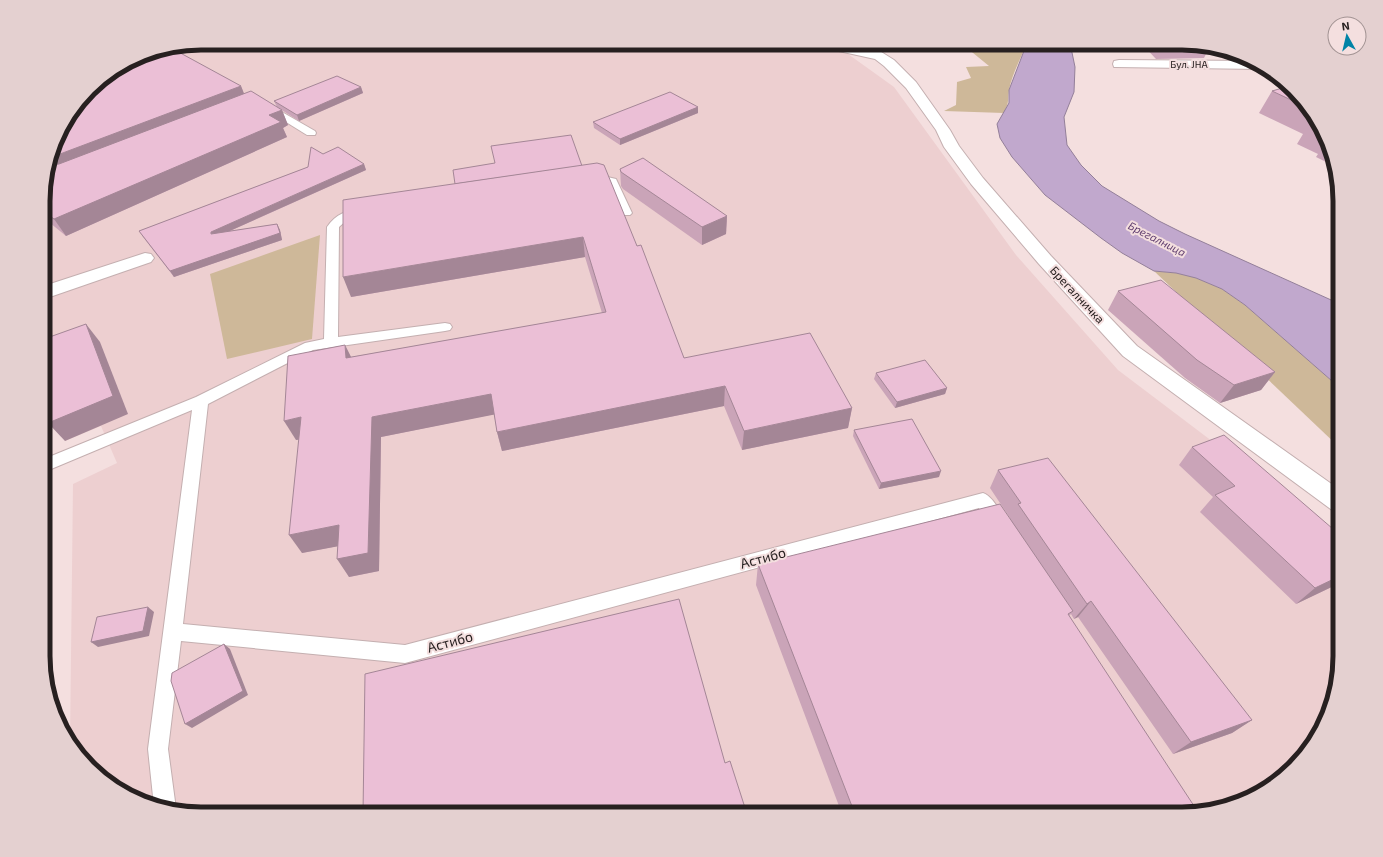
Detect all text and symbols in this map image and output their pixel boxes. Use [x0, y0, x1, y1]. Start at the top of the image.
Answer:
north arrow [1327, 16, 1367, 56]
text: N [1341, 19, 1350, 33]
street label: Бул. ЈНА [1170, 58, 1208, 71]
water label: Брегалница [1126, 219, 1188, 259]
street label: Брегалничка [1048, 263, 1108, 326]
street label: Астибо [738, 543, 788, 572]
street label: Астибо [425, 627, 475, 656]

